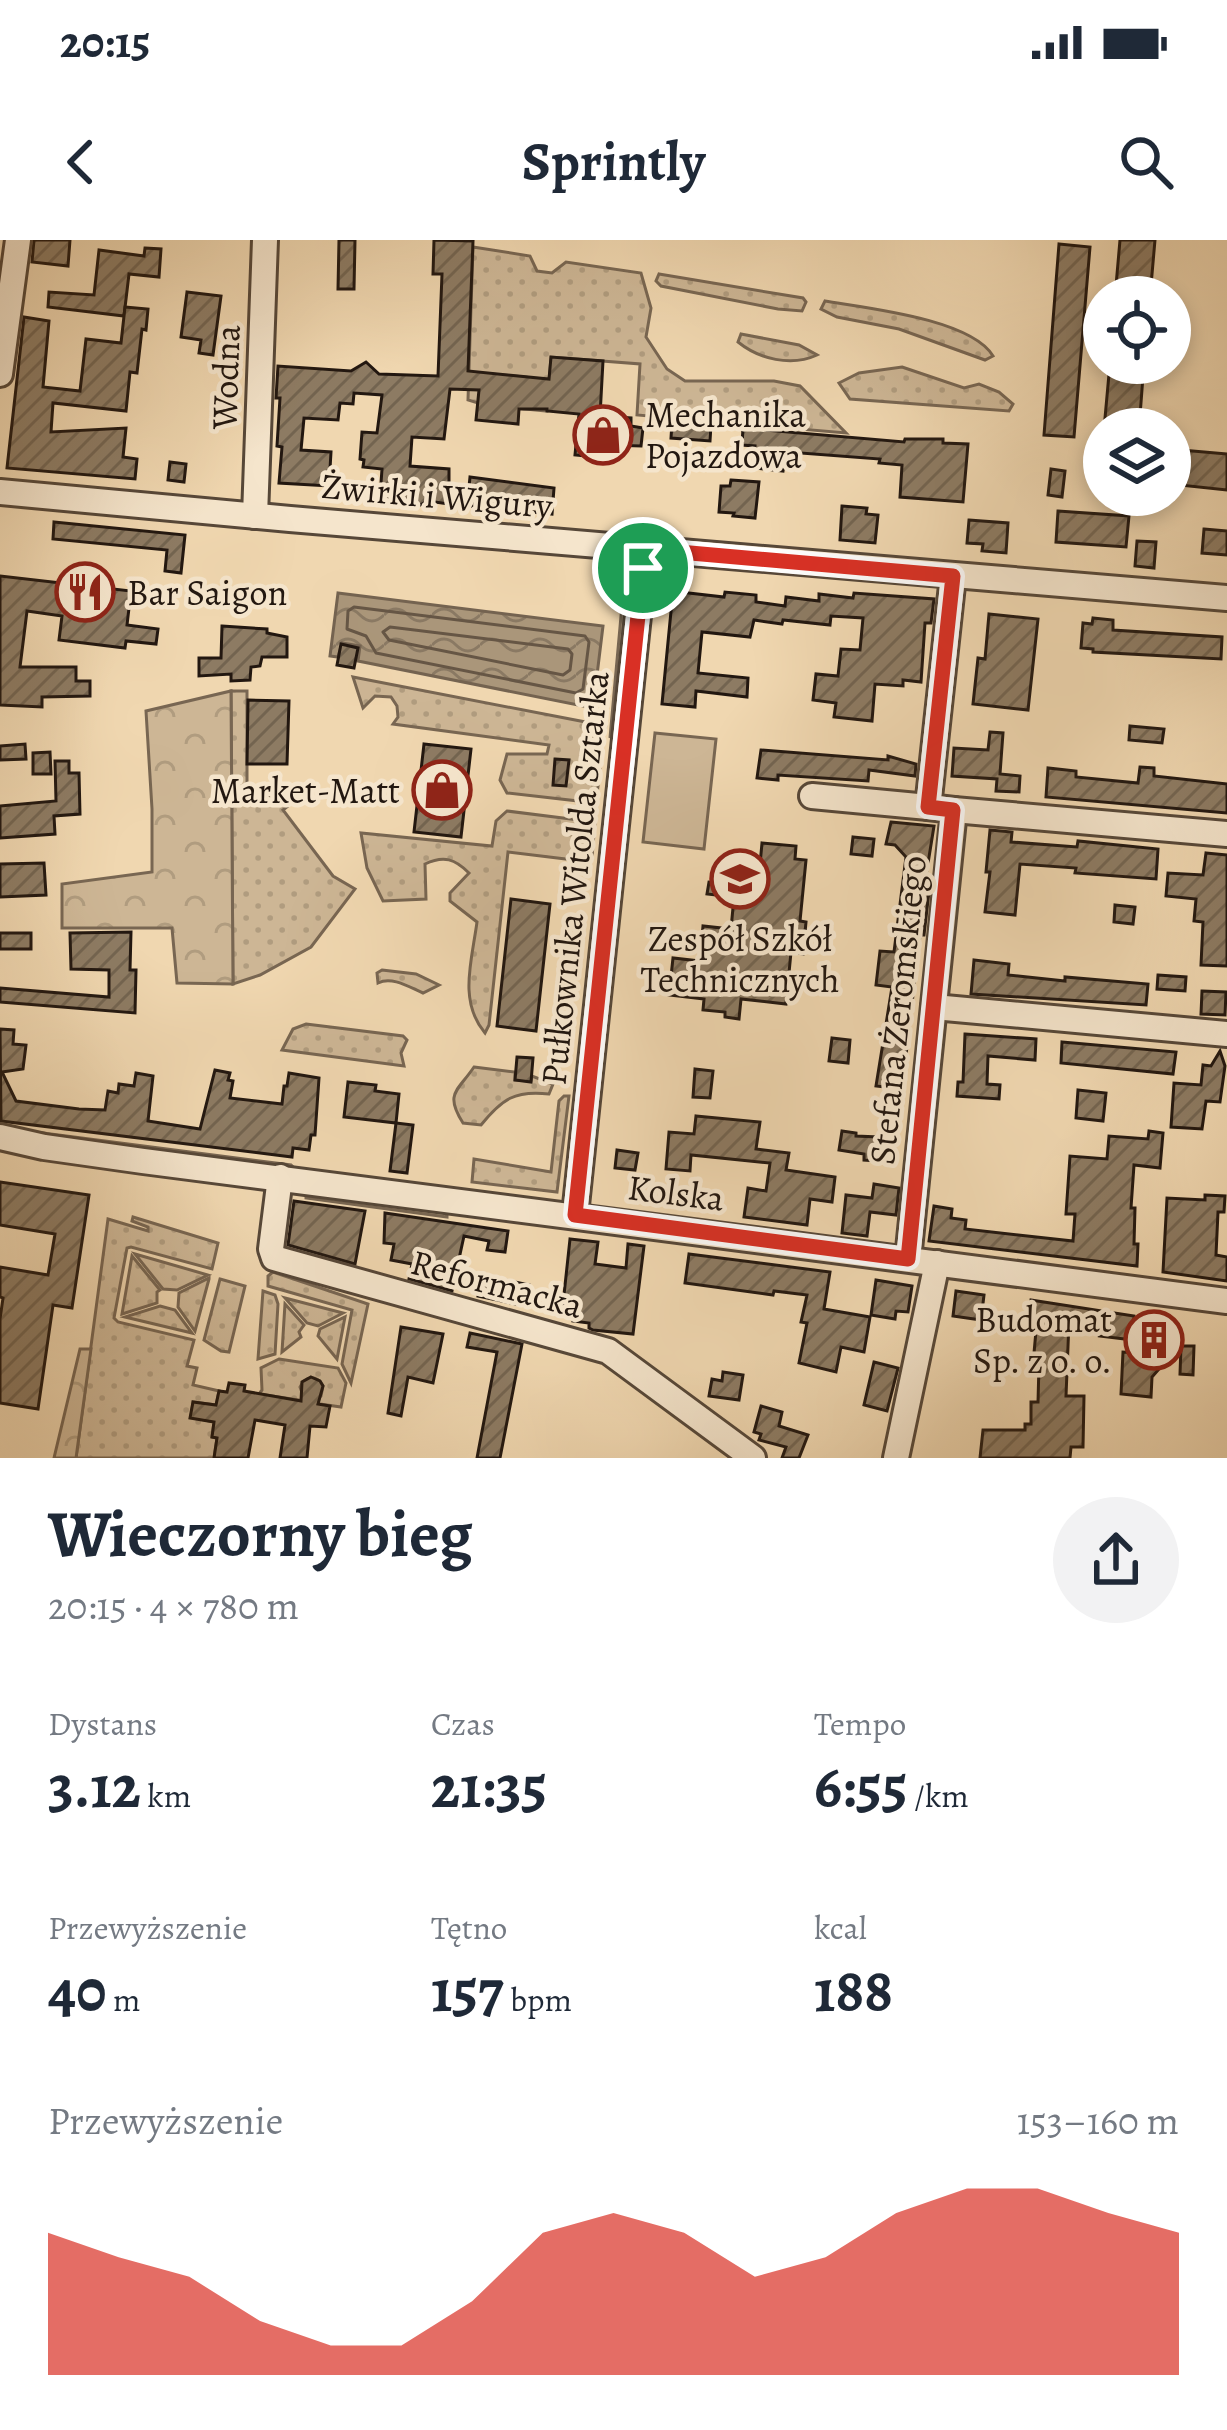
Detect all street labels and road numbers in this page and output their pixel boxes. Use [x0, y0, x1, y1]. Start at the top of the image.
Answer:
street label: Wodna [199, 324, 252, 431]
street label: Żwirki i Wigury [319, 461, 555, 530]
street label: Pułkownika Witolda Sztarka [528, 668, 621, 1087]
street label: Stefana Żeromskiego [857, 853, 938, 1167]
street label: Kolska [625, 1162, 727, 1223]
street label: Reformacka [406, 1237, 588, 1330]

